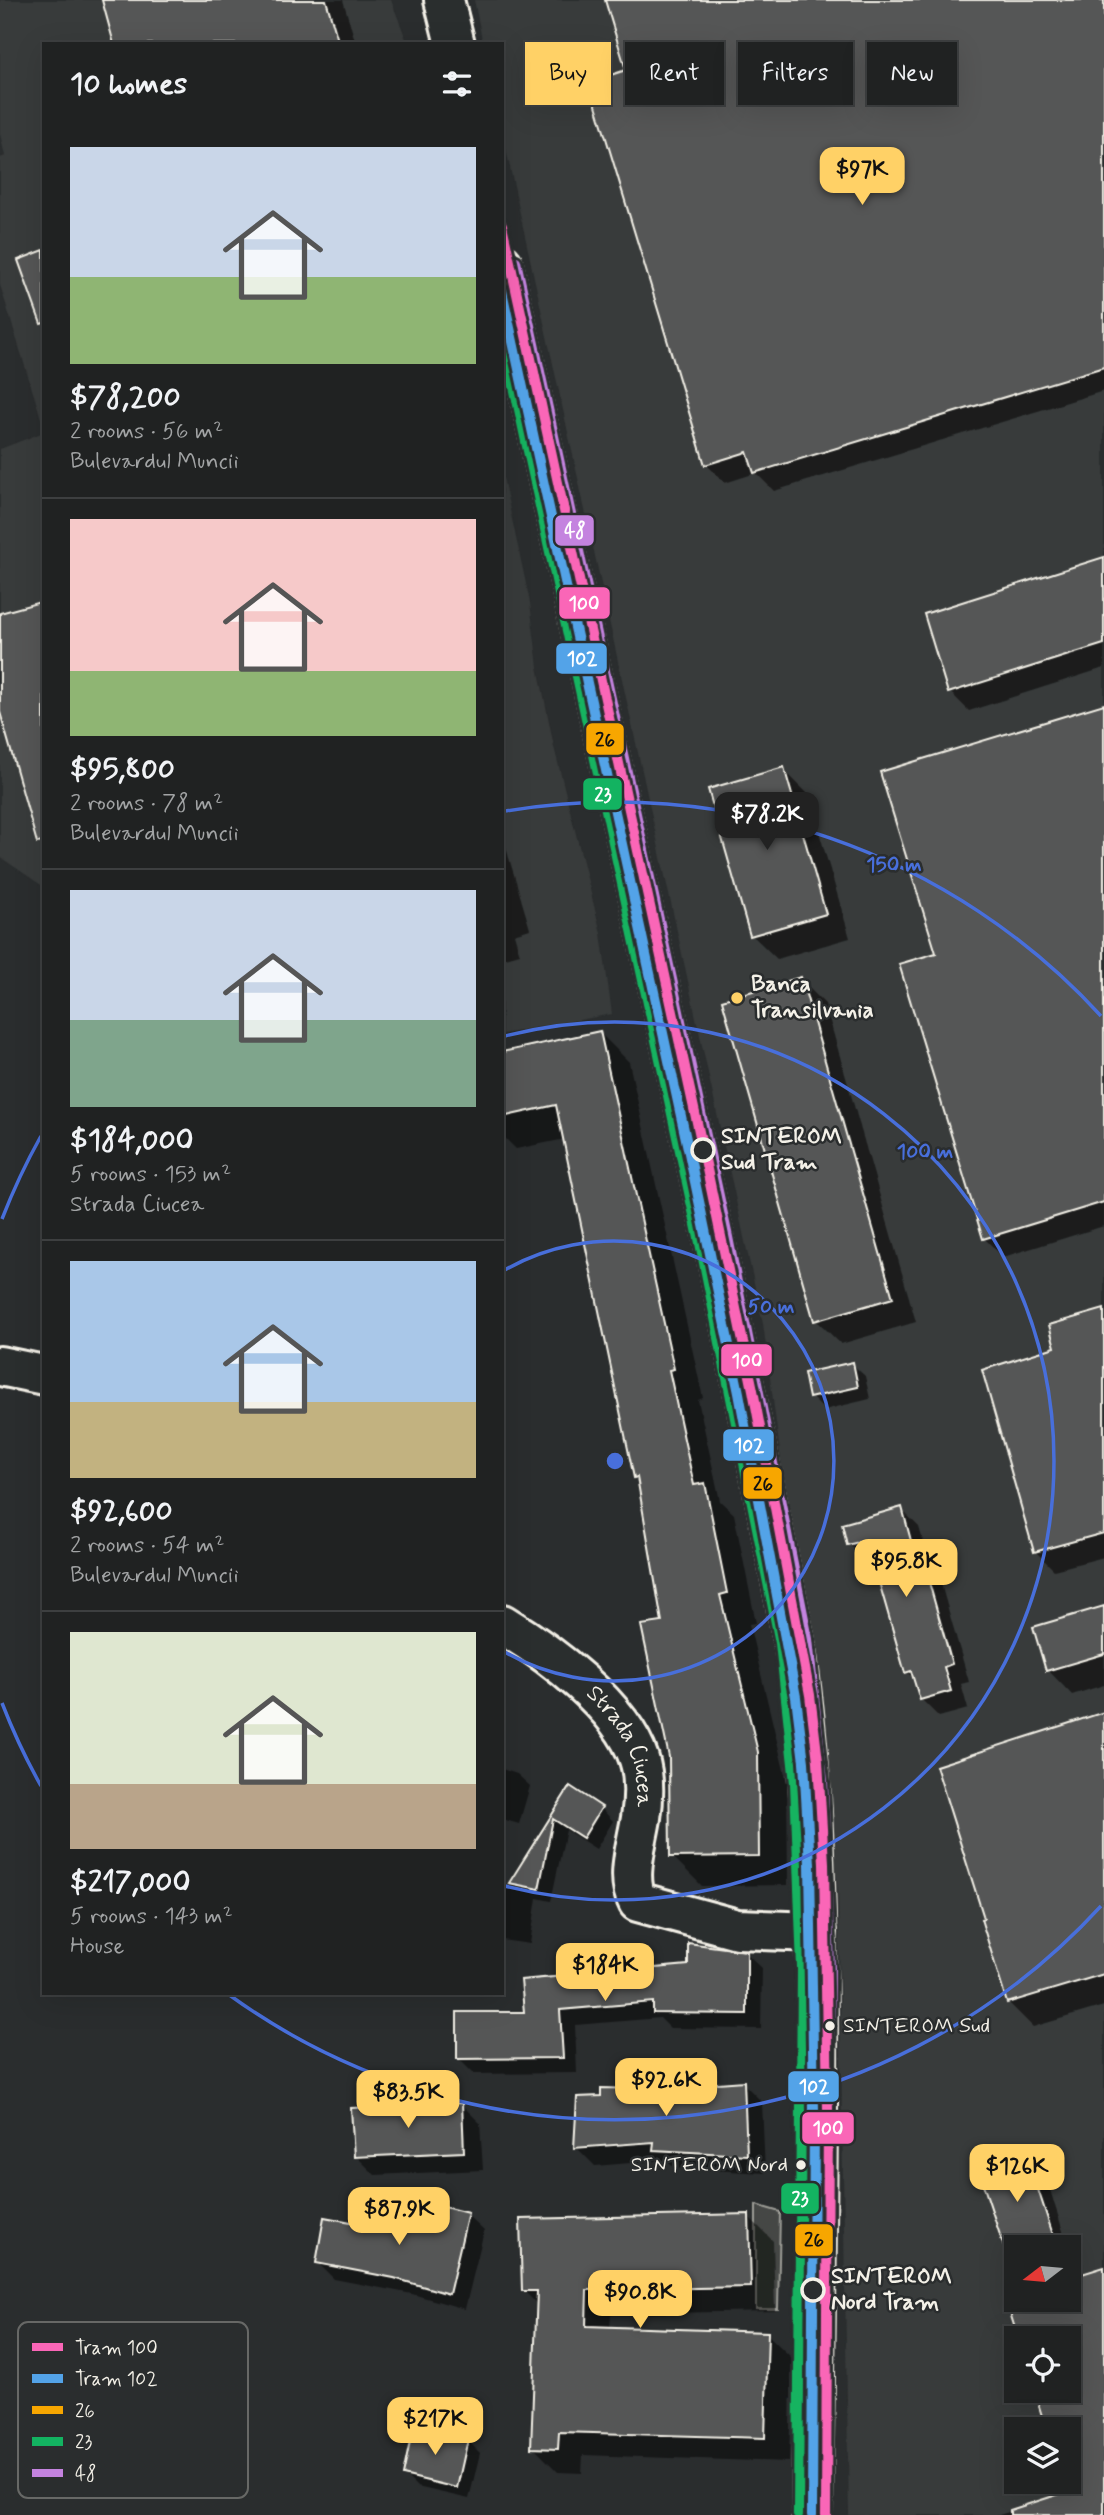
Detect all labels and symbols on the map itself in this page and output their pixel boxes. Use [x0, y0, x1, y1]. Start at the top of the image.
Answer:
pin: $97K [821, 148, 903, 207]
line badge: 48 [554, 514, 595, 547]
text: 48 [564, 519, 586, 544]
line badge: 100 [558, 586, 611, 620]
text: 100 [569, 592, 599, 617]
line badge: 102 [555, 642, 608, 675]
text: 102 [567, 647, 598, 672]
line badge: 26 [585, 722, 625, 756]
text: 26 [595, 728, 615, 753]
line badge: 23 [582, 777, 623, 811]
text: 23 [594, 783, 612, 808]
pin: $78.2K [710, 792, 824, 852]
text: 150 m [866, 851, 922, 879]
place label: Banca Transilvania [751, 970, 874, 1026]
marker: Banca Transilvania [729, 990, 745, 1006]
place label: SINTEROM Sud Tram [721, 1122, 842, 1178]
marker: SINTEROM Sud Tram [691, 1138, 715, 1162]
text: 100 m [897, 1138, 953, 1166]
text: 50 m [748, 1293, 795, 1321]
line badge: 100 [720, 1343, 773, 1377]
text: 100 [732, 1349, 762, 1374]
line badge: 102 [722, 1428, 775, 1462]
text: 102 [734, 1434, 765, 1459]
centre of rings [603, 1449, 627, 1473]
line badge: 26 [742, 1466, 783, 1500]
text: 26 [753, 1472, 773, 1497]
pin: $95.8K [849, 1540, 963, 1599]
street label: Strada Ciucea [579, 1679, 658, 1808]
pin: $184K [556, 1944, 654, 2003]
place label: SINTEROM Sud [843, 2012, 990, 2040]
marker: SINTEROM Sud [823, 2019, 837, 2033]
pin: $92.6K [609, 2058, 723, 2118]
pin: $83.5K [351, 2070, 465, 2130]
line badge: 102 [787, 2070, 840, 2103]
text: 102 [799, 2075, 830, 2100]
line badge: 100 [801, 2111, 855, 2145]
text: 100 [813, 2117, 843, 2142]
pin: $126K [968, 2144, 1066, 2204]
place label: SINTEROM Nord [631, 2151, 788, 2179]
marker: SINTEROM Nord [794, 2158, 808, 2172]
line badge: 23 [780, 2182, 820, 2215]
text: 23 [791, 2187, 809, 2212]
pin: $87.9K [342, 2188, 456, 2247]
line badge: 26 [794, 2223, 834, 2257]
text: 26 [804, 2228, 824, 2253]
north arrow [1004, 2235, 1082, 2312]
place label: SINTEROM Nord Tram [831, 2262, 952, 2318]
pin: $90.8K [583, 2270, 697, 2330]
marker: SINTEROM Nord Tram [801, 2278, 825, 2302]
legend [18, 2322, 248, 2498]
text: Tram 100 [75, 2336, 158, 2361]
text: Tram 102 [75, 2367, 158, 2392]
pin: $217K [386, 2398, 484, 2457]
text: 26 [75, 2399, 95, 2424]
text: 23 [75, 2430, 92, 2455]
text: 48 [75, 2462, 96, 2487]

